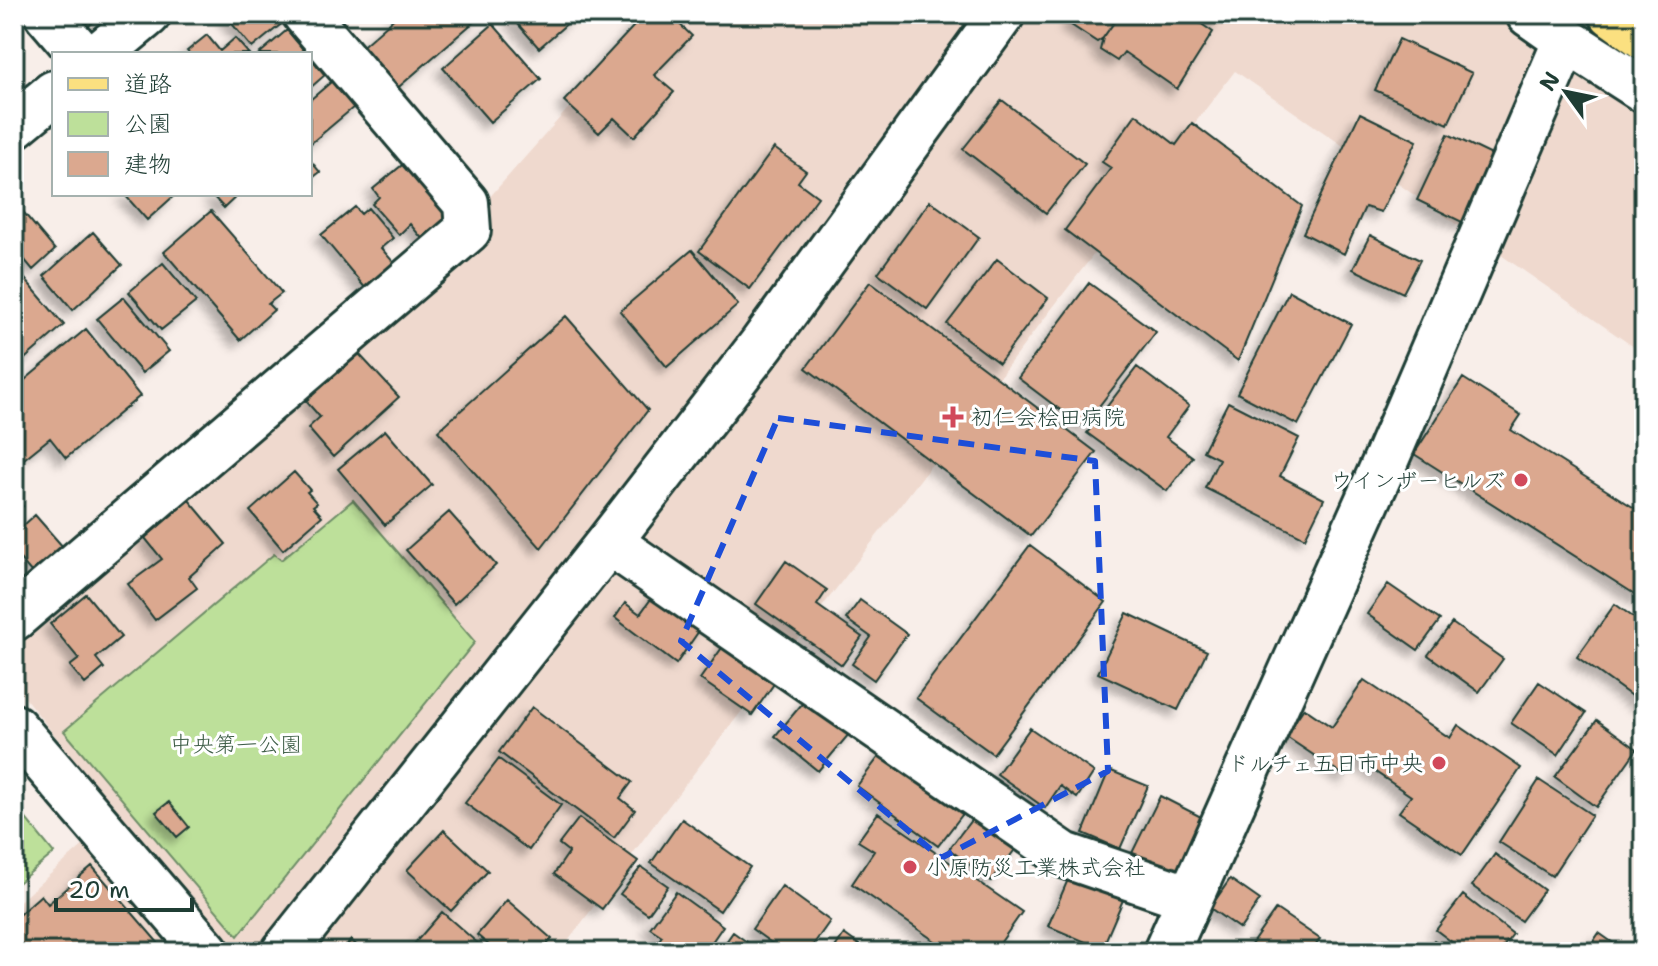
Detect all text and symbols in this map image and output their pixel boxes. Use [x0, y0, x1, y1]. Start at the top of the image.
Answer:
legend [52, 52, 312, 196]
north arrow [1526, 52, 1606, 132]
text: N [1533, 66, 1567, 97]
text: 道路 [124, 68, 172, 100]
text: 公園 [124, 108, 172, 140]
text: 建物 [124, 148, 172, 180]
place label: 初仁会桧田病院 [971, 403, 1125, 432]
marker: 初仁会桧田病院 [942, 406, 964, 428]
place label: ウインザーヒルズ [1330, 466, 1505, 495]
marker: ウインザーヒルズ [1512, 471, 1530, 489]
park label: 中央第一公園 [170, 730, 302, 759]
place label: ドルチェ五日市中央 [1227, 749, 1423, 778]
marker: ドルチェ五日市中央 [1430, 754, 1448, 772]
place label: 小原防災工業株式会社 [926, 853, 1146, 882]
marker: 小原防災工業株式会社 [901, 858, 919, 876]
scale bar [56, 862, 192, 912]
text: 20 m [68, 874, 130, 906]

